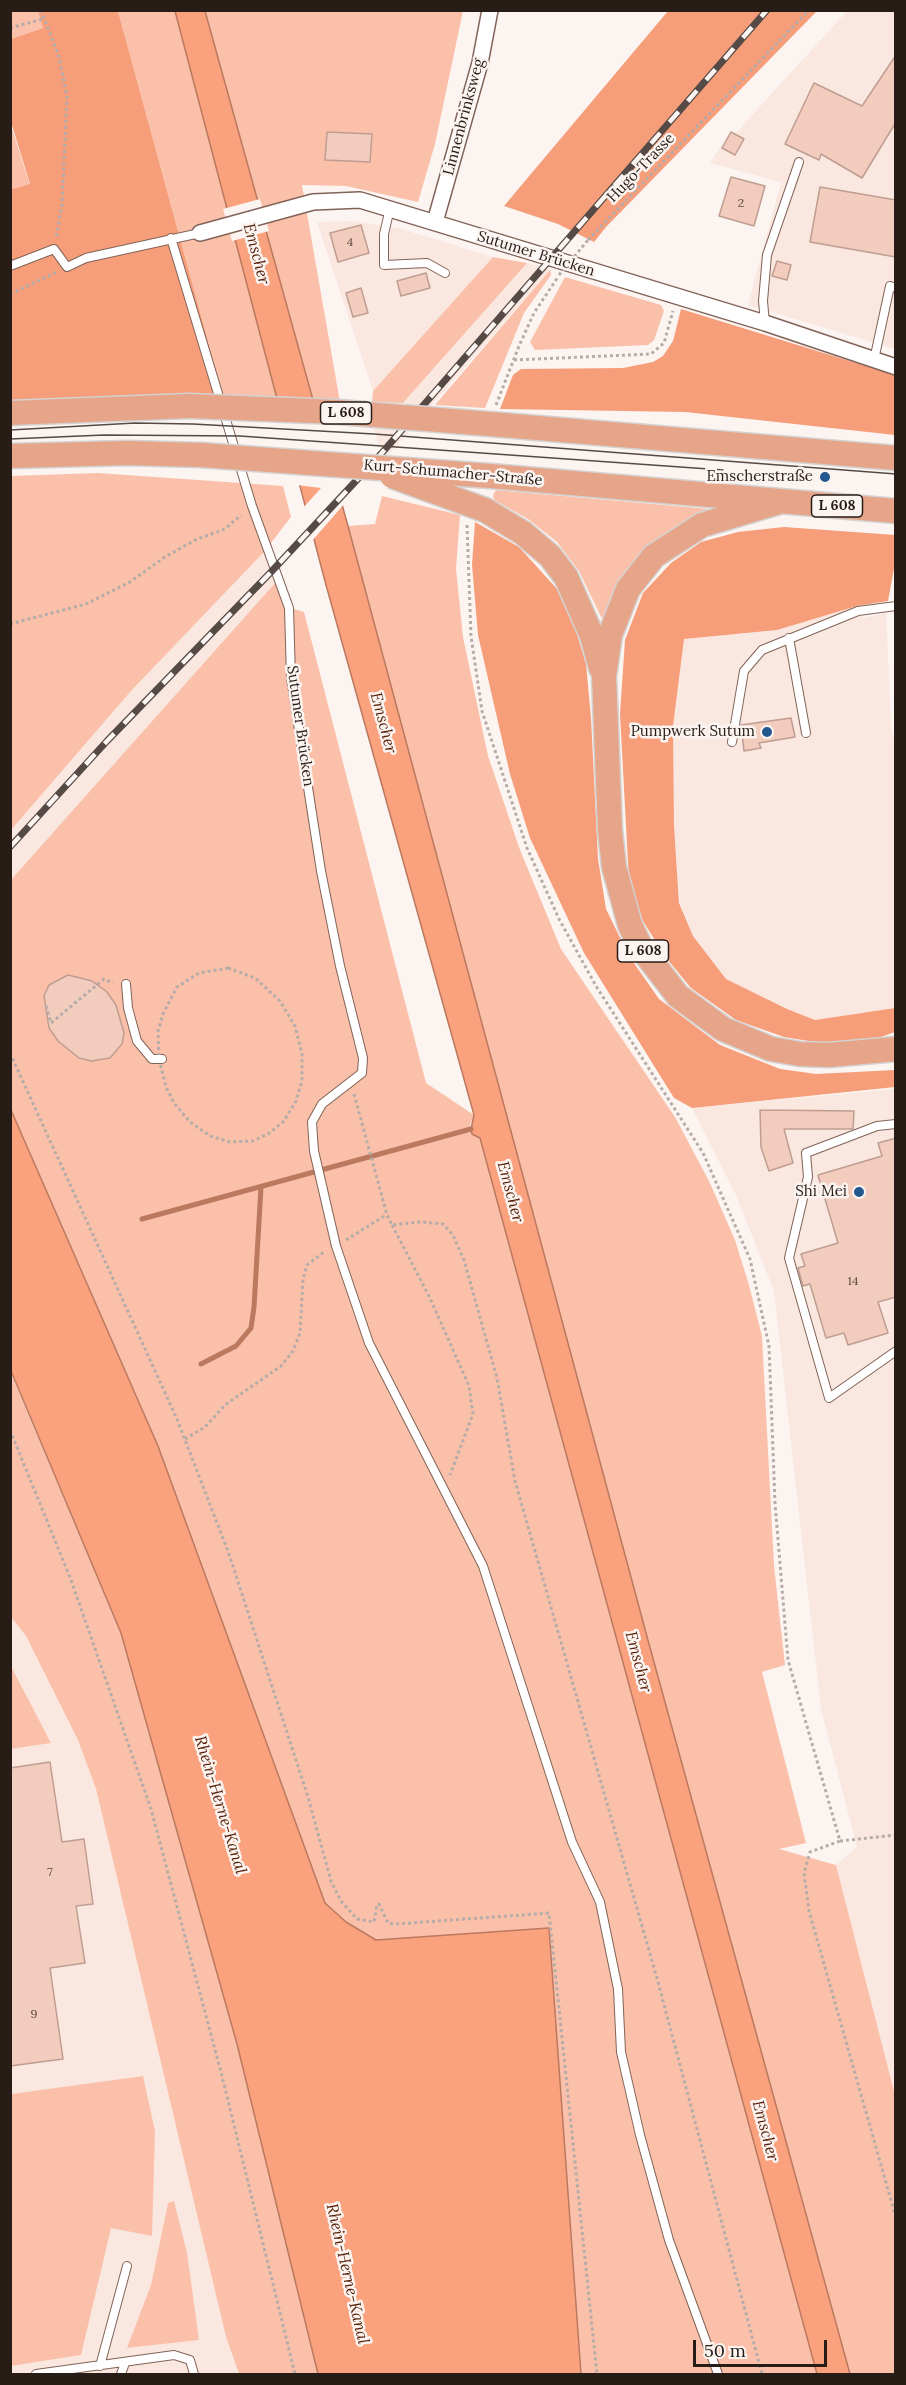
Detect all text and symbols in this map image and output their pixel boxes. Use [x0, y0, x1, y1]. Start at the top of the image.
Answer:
street label: Linnenbrinksweg [440, 57, 488, 177]
street label: Hugo-Trasse [604, 130, 678, 206]
house number: 2 [738, 197, 744, 211]
water label: Emscher [239, 221, 273, 287]
street label: Sutumer Brücken [475, 228, 597, 280]
house number: 4 [347, 236, 353, 250]
road number: L 608 [320, 402, 372, 424]
street label: Kurt-Schumacher-Straße [363, 456, 543, 490]
place label: Emscherstraße [707, 468, 813, 486]
marker: Emscherstraße [818, 470, 832, 484]
road number: L 608 [812, 495, 862, 517]
street label: Sutumer Brücken [283, 664, 317, 788]
water label: Emscher [366, 690, 400, 756]
place label: Pumpwerk Sutum [631, 723, 755, 741]
marker: Pumpwerk Sutum [760, 725, 774, 739]
road number: L 608 [618, 940, 668, 962]
water label: Emscher [493, 1159, 527, 1225]
place label: Shi Mei [795, 1183, 847, 1201]
marker: Shi Mei [852, 1185, 866, 1199]
house number: 14 [848, 1275, 858, 1289]
water label: Emscher [621, 1629, 655, 1695]
water label: Rhein-Herne-Kanal [190, 1734, 250, 1876]
house number: 7 [47, 1866, 53, 1880]
house number: 9 [31, 2008, 37, 2022]
water label: Emscher [748, 2098, 782, 2164]
water label: Rhein-Herne-Kanal [322, 2202, 372, 2346]
scale bar [696, 2328, 830, 2366]
text: 50 m [704, 2339, 746, 2362]

